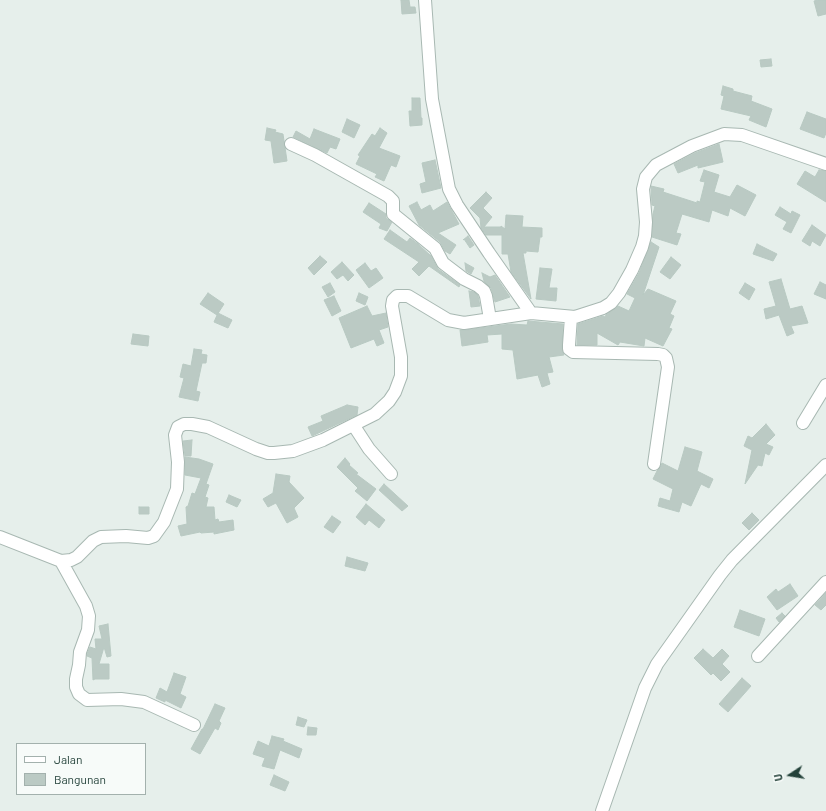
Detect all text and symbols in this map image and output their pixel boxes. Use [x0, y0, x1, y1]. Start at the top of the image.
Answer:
legend [16, 743, 146, 795]
text: Jalan [54, 752, 82, 766]
north arrow [770, 755, 810, 795]
text: Bangunan [54, 772, 106, 786]
text: U [771, 773, 785, 782]

